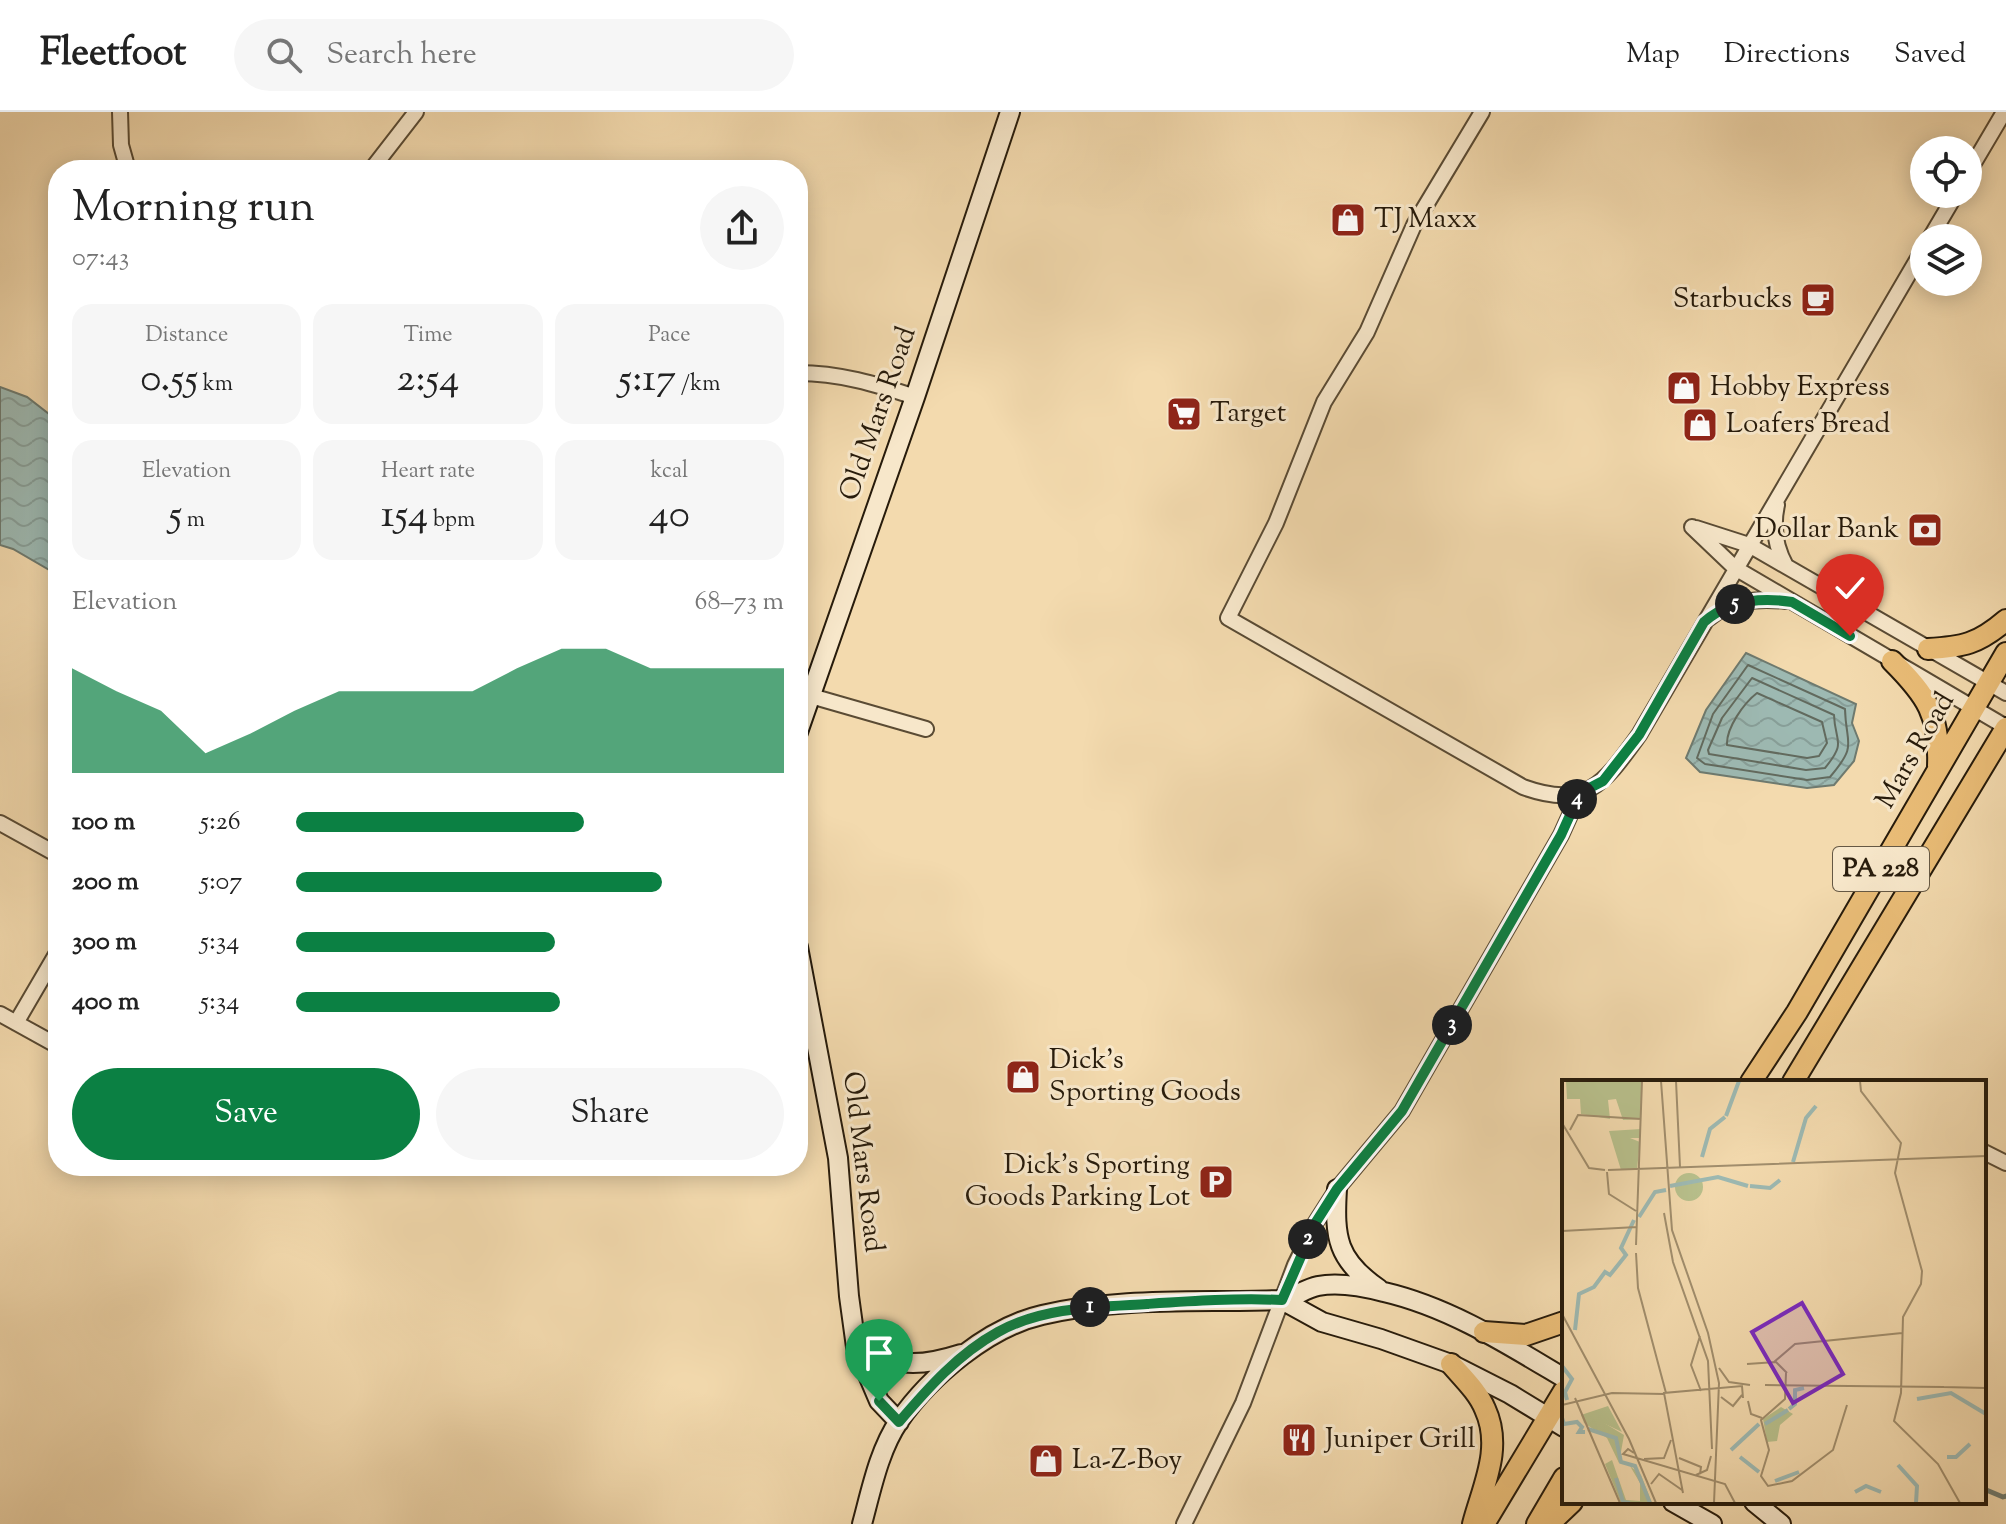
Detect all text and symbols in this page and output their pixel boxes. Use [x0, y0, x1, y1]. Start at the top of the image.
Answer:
search box [234, 19, 794, 91]
text: Fleetfoot [40, 28, 186, 82]
icon: search [262, 33, 306, 77]
text: Search here [326, 34, 477, 77]
text: Map [1626, 35, 1680, 75]
text: Directions [1724, 35, 1850, 75]
text: Saved [1894, 35, 1966, 75]
map controls [1910, 136, 1982, 296]
button: locate [1910, 136, 1982, 208]
text: Morning run [72, 178, 315, 241]
button: share [700, 186, 784, 270]
place label: TJ Maxx [1374, 200, 1477, 240]
shop icon: TJ Maxx [1329, 201, 1367, 239]
button: layers [1910, 224, 1982, 296]
text: 07:43 [72, 240, 129, 277]
place label: Starbucks [1673, 280, 1792, 320]
cafe icon: Starbucks [1799, 281, 1837, 319]
text: Distance [145, 320, 228, 352]
text: Time [404, 320, 452, 352]
text: Pace [648, 320, 690, 352]
street label: Old Mars Road [830, 321, 928, 506]
text: 0.55 [140, 352, 198, 409]
text: 2:54 [397, 352, 459, 409]
text: 5:17 [618, 352, 676, 409]
place label: Hobby Express [1710, 368, 1890, 408]
text: km [198, 369, 233, 401]
text: /km [676, 369, 720, 401]
shop icon: Hobby Express [1665, 369, 1703, 407]
place label: Target [1210, 394, 1287, 434]
supermarket icon: Target [1165, 395, 1203, 433]
place label: Loafers Bread [1726, 405, 1890, 445]
shop icon: Loafers Bread [1681, 406, 1719, 444]
text: Elevation [142, 456, 231, 488]
text: Heart rate [381, 456, 475, 488]
text: kcal [650, 456, 688, 488]
text: 5 [168, 488, 182, 545]
text: 154 [381, 488, 428, 545]
text: 40 [649, 488, 690, 545]
text: m [182, 505, 205, 537]
text: bpm [428, 505, 475, 537]
place label: Dollar Bank [1755, 510, 1899, 550]
bank icon: Dollar Bank [1906, 511, 1944, 549]
pin [1816, 554, 1884, 636]
icon: check [1828, 566, 1872, 610]
text: Elevation [72, 584, 177, 621]
text: 68–73 m [695, 584, 784, 621]
pin: 5 [1715, 584, 1755, 624]
text: 5 [1731, 588, 1739, 620]
street label: Mars Road [1867, 685, 1966, 817]
pin: 4 [1557, 779, 1597, 819]
text: 4 [1571, 783, 1583, 815]
text: 100 m [72, 804, 135, 841]
text: 5:26 [200, 804, 241, 841]
road number: PA 228 [1833, 847, 1929, 891]
text: 200 m [72, 864, 139, 901]
text: 5:07 [200, 864, 242, 901]
text: 300 m [72, 924, 137, 961]
text: 5:34 [200, 924, 239, 961]
text: 400 m [72, 984, 139, 1021]
text: 5:34 [200, 984, 239, 1021]
pin: 3 [1432, 1005, 1472, 1045]
text: 3 [1448, 1009, 1456, 1041]
place label: Dick's Sporting Goods [1049, 1041, 1241, 1113]
shop icon: Dick's Sporting Goods [1004, 1058, 1042, 1096]
button: Save [72, 1068, 420, 1160]
button: Share [436, 1068, 784, 1160]
street label: Old Mars Road [831, 1069, 893, 1255]
inset map [1562, 1080, 1986, 1504]
place label: Dick's Sporting Goods Parking Lot [965, 1146, 1190, 1218]
parking icon: Dick's Sporting Goods Parking Lot [1197, 1163, 1235, 1201]
pin: 2 [1288, 1219, 1328, 1259]
text: 2 [1303, 1223, 1313, 1255]
pin: 1 [1070, 1287, 1110, 1327]
text: 1 [1086, 1291, 1094, 1323]
pin [845, 1319, 913, 1401]
icon: arrive [857, 1331, 901, 1375]
place label: Juniper Grill [1323, 1420, 1476, 1460]
restaurant icon: Juniper Grill [1280, 1421, 1318, 1459]
place label: La-Z-Boy [1072, 1441, 1182, 1481]
shop icon: La-Z-Boy [1027, 1442, 1065, 1480]

